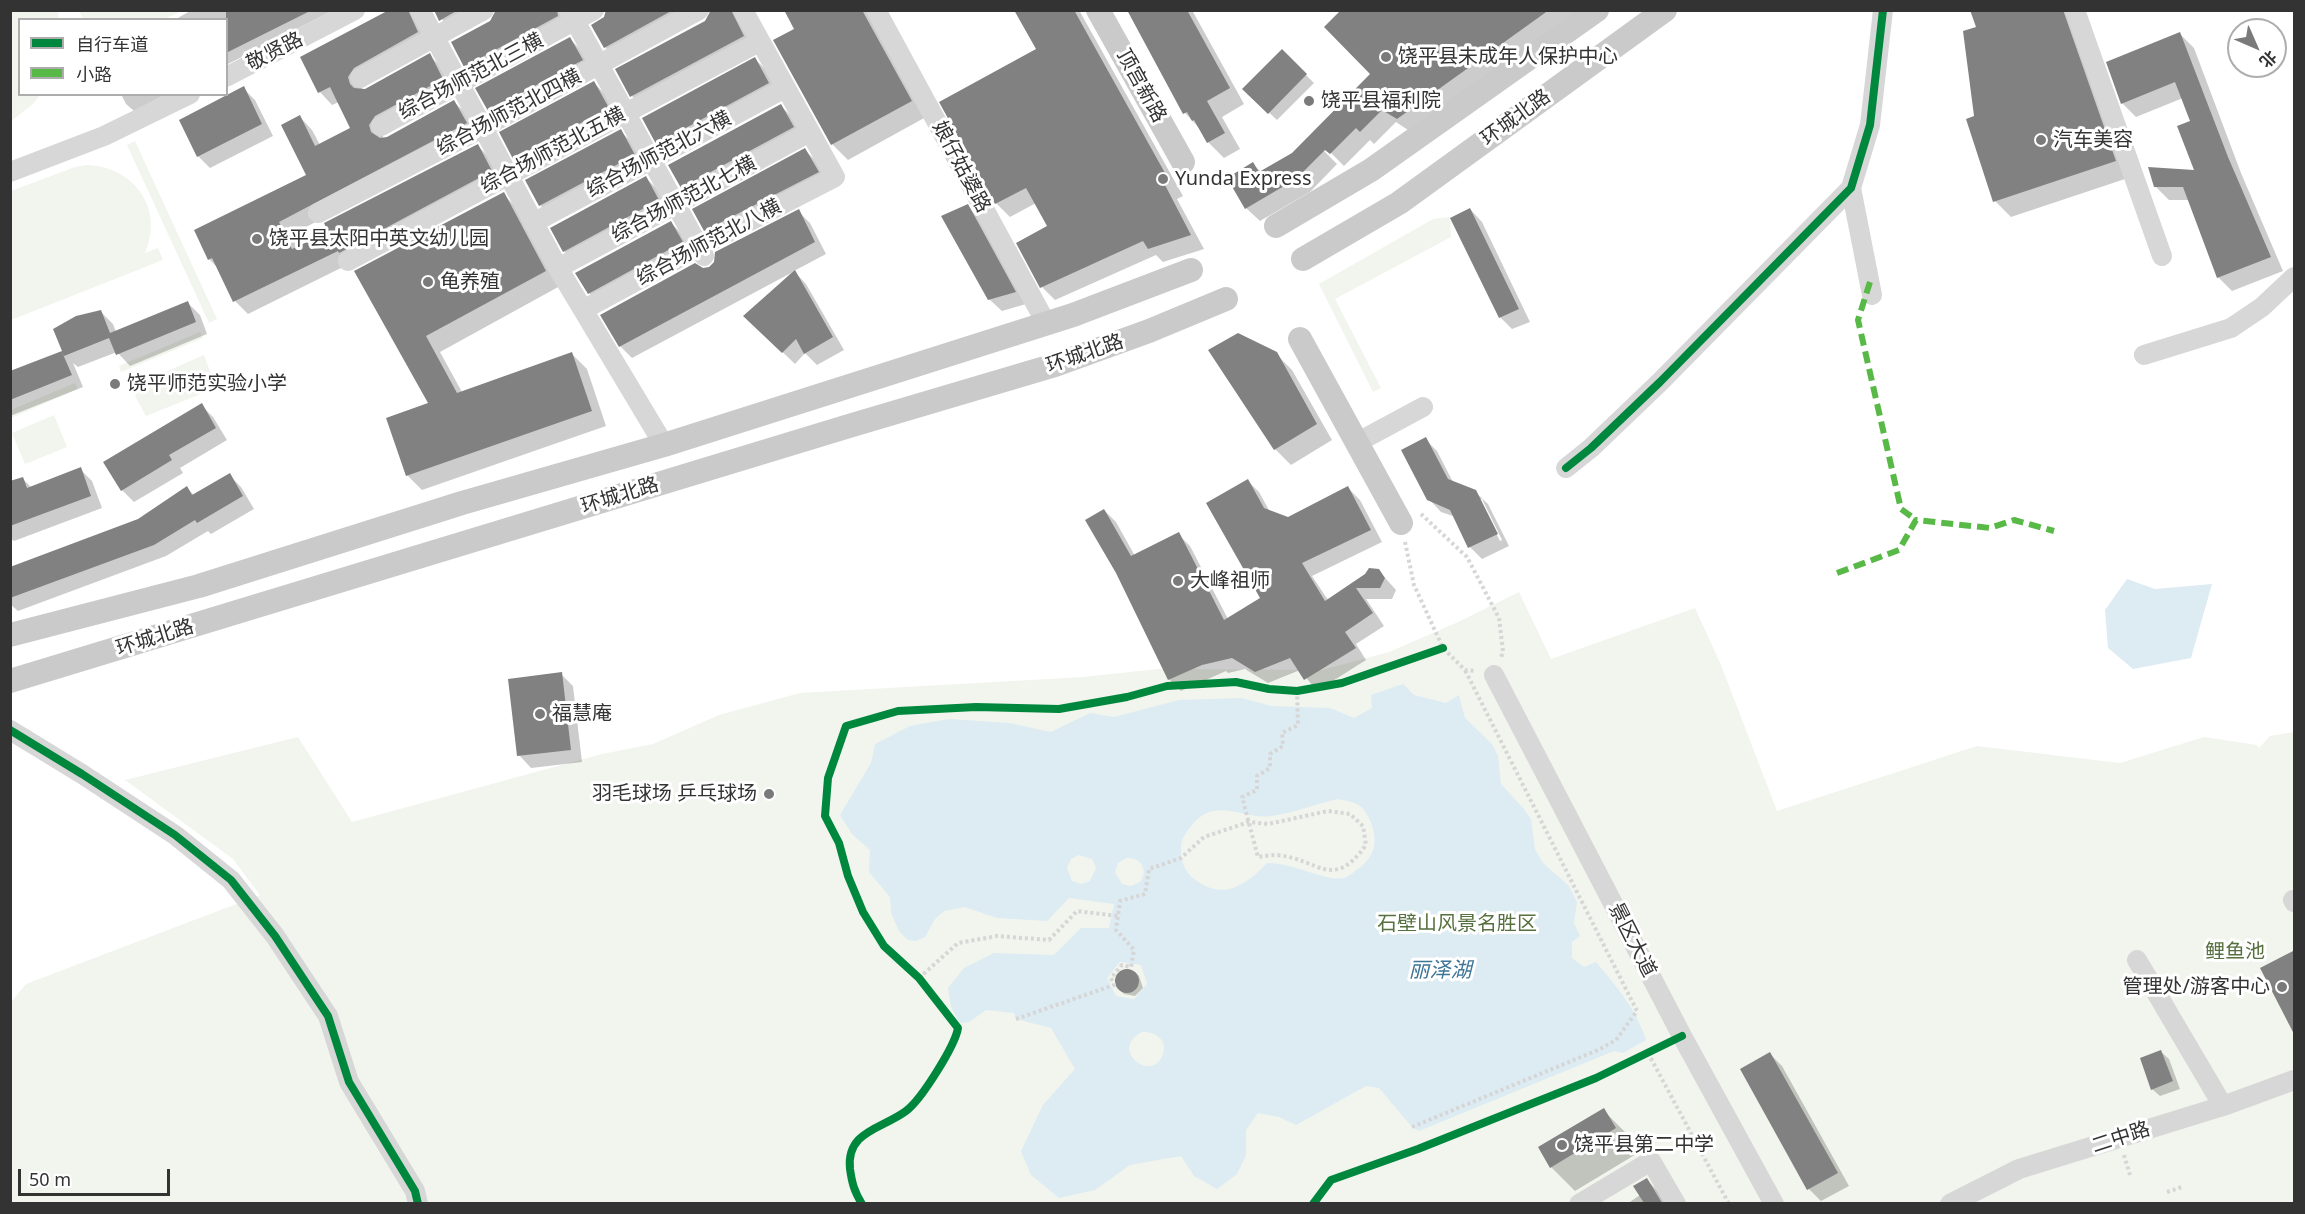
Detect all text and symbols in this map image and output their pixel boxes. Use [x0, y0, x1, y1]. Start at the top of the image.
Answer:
legend [18, 18, 228, 96]
north arrow [2227, 18, 2287, 78]
street label: 敬贤路 [243, 28, 307, 76]
street label: 综合场师范北三横 [395, 29, 547, 125]
text: 自行车道 [76, 32, 148, 56]
street label: 顶宫新路 [1111, 45, 1171, 127]
place label: 饶平县未成年人保护中心 [1398, 45, 1618, 69]
text: 北 [2255, 46, 2282, 73]
marker: 饶平县未成年人保护中心 [1379, 50, 1393, 64]
text: 小路 [76, 62, 112, 86]
street label: 综合场师范北四横 [433, 65, 585, 161]
street label: 环城北路 [1477, 85, 1555, 151]
place label: 饶平县福利院 [1321, 89, 1441, 113]
marker: 饶平县福利院 [1302, 94, 1316, 108]
street label: 综合场师范北五横 [477, 103, 629, 199]
street label: 综合场师范北六横 [583, 107, 735, 203]
street label: 娘仔姑婆路 [927, 117, 995, 217]
place label: 汽车美容 [2053, 128, 2133, 152]
marker: 汽车美容 [2034, 133, 2048, 147]
street label: 综合场师范北七横 [608, 152, 760, 248]
place label: Yunda Express [1175, 167, 1311, 191]
marker: Yunda Express [1156, 172, 1170, 186]
street label: 综合场师范北八横 [633, 195, 785, 291]
place label: 饶平县太阳中英文幼儿园 [269, 227, 489, 251]
marker: 饶平县太阳中英文幼儿园 [250, 232, 264, 246]
place label: 龟养殖 [440, 270, 500, 294]
marker: 龟养殖 [421, 275, 435, 289]
street label: 环城北路 [1043, 330, 1127, 378]
place label: 饶平师范实验小学 [127, 372, 287, 396]
marker: 饶平师范实验小学 [108, 377, 122, 391]
street label: 环城北路 [578, 473, 662, 519]
place label: 大峰祖师 [1190, 569, 1270, 593]
marker: 大峰祖师 [1171, 574, 1185, 588]
street label: 环城北路 [113, 615, 197, 661]
place label: 福慧庵 [552, 702, 612, 726]
marker: 福慧庵 [533, 707, 547, 721]
place label: 羽毛球场 乒乓球场 [592, 782, 757, 806]
marker: 羽毛球场 乒乓球场 [762, 787, 776, 801]
street label: 景区大道 [1603, 899, 1661, 981]
park label: 石壁山风景名胜区 [1377, 912, 1537, 936]
park label: 鲤鱼池 [2205, 940, 2265, 964]
water label: 丽泽湖 [1409, 958, 1471, 984]
place label: 管理处/游客中心 [2123, 975, 2270, 999]
marker: 管理处/游客中心 [2275, 980, 2289, 994]
street label: 二中路 [2089, 1117, 2153, 1159]
place label: 饶平县第二中学 [1574, 1133, 1714, 1157]
marker: 饶平县第二中学 [1555, 1138, 1569, 1152]
scale bar [21, 1157, 172, 1195]
text: 50 m [29, 1167, 71, 1191]

